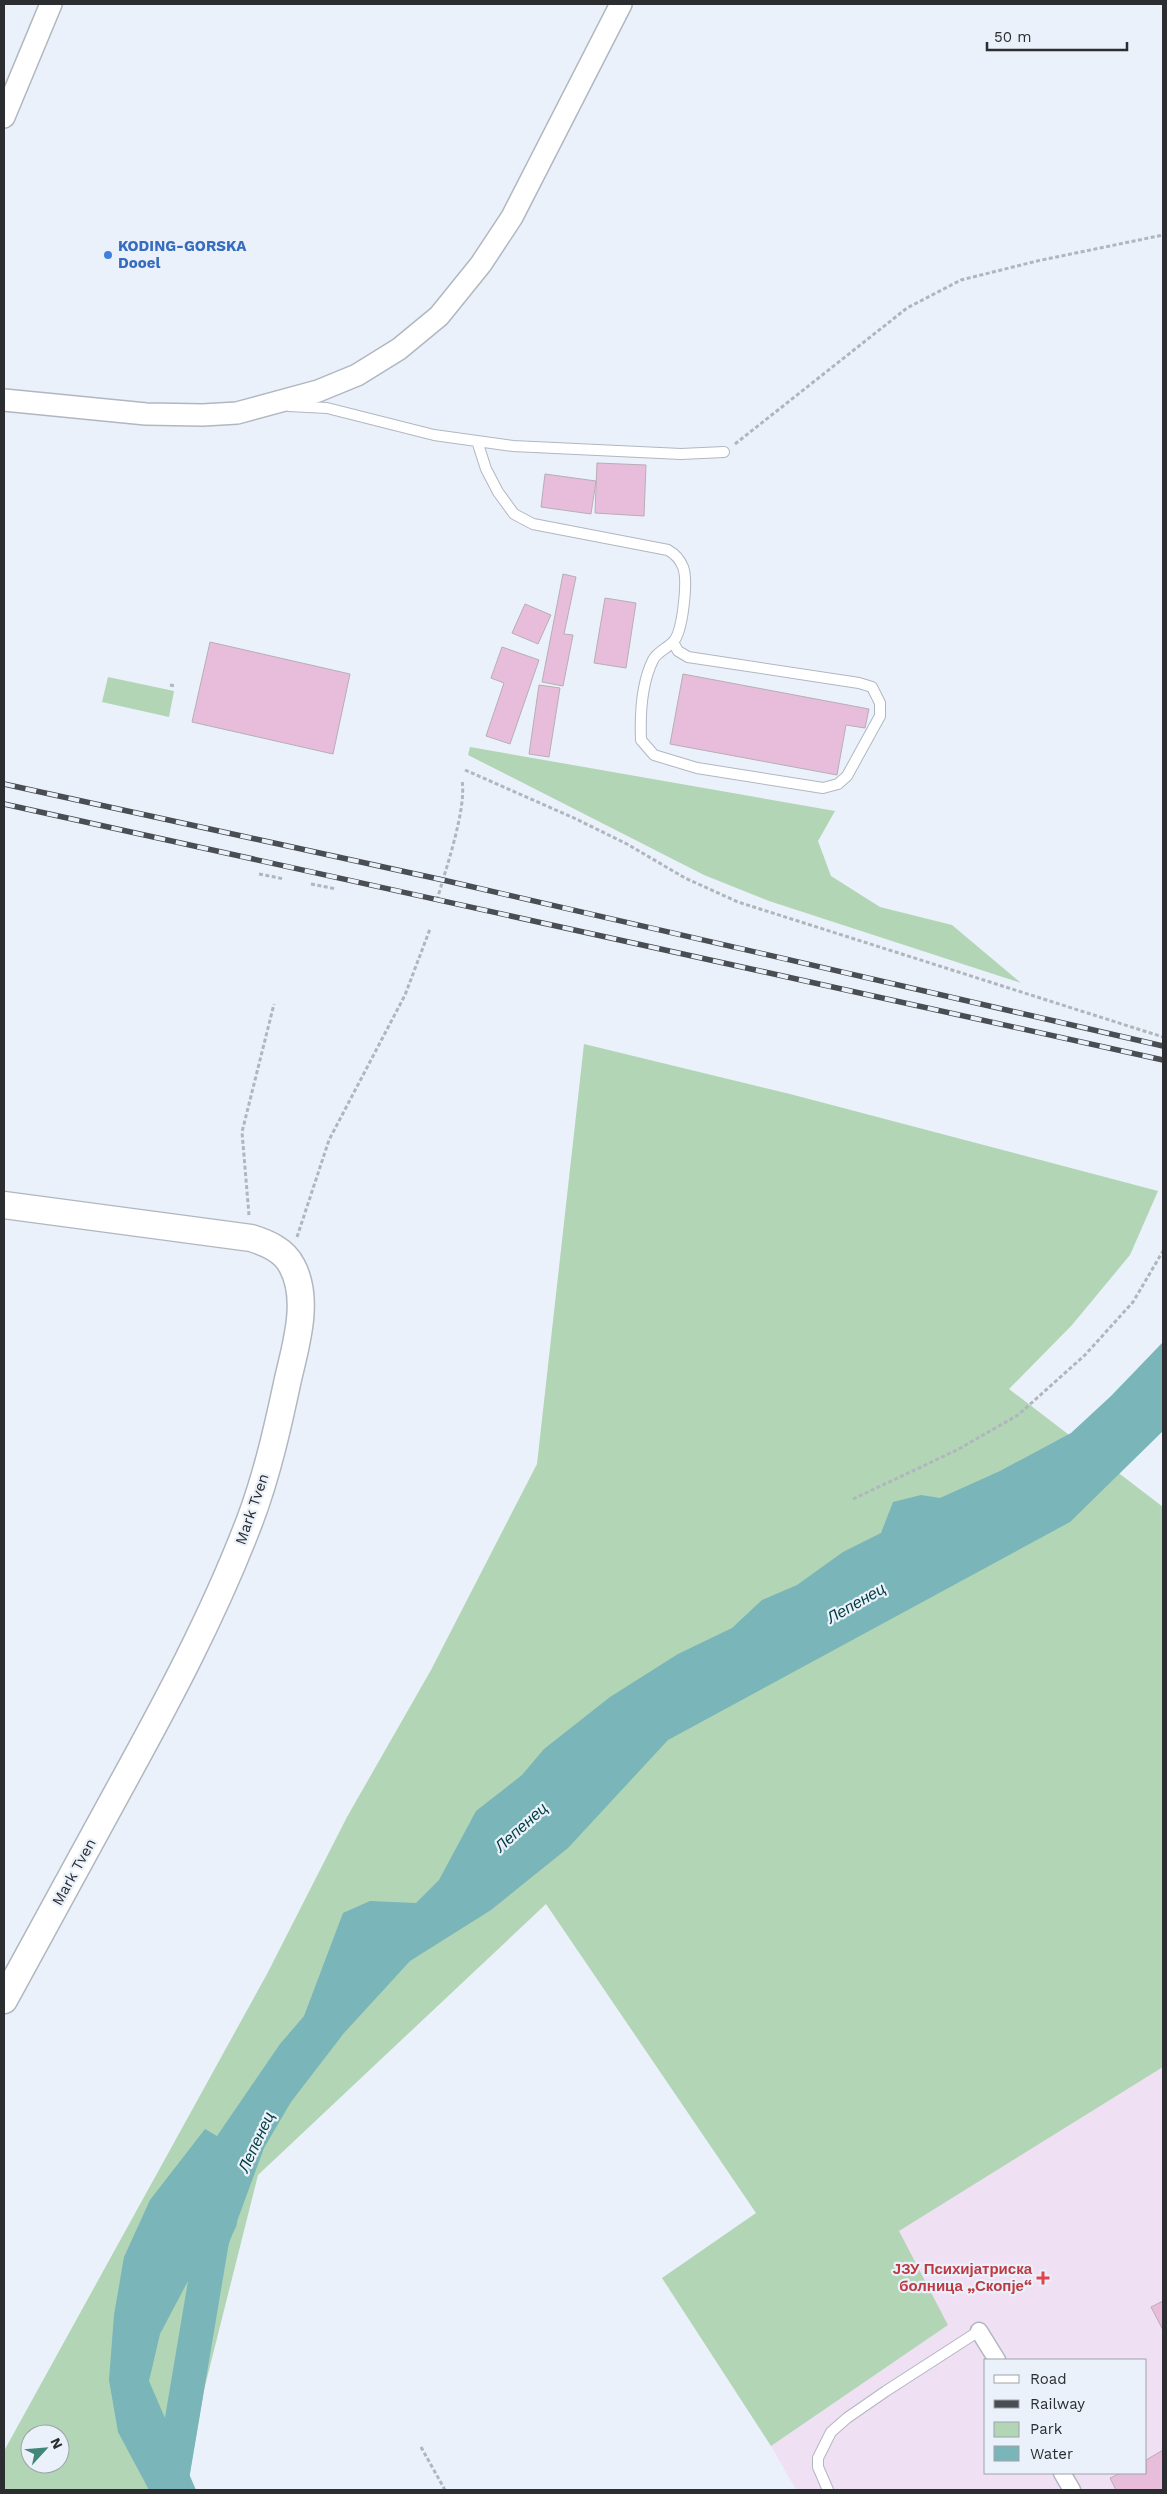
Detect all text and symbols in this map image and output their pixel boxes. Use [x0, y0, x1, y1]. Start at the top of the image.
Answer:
scale bar [987, 20, 1127, 52]
text: 50 m [994, 28, 1031, 46]
place label: KODING-GORSKA Dooel [118, 237, 247, 272]
marker: KODING-GORSKA Dooel [102, 249, 114, 261]
street label: Mark Tven [231, 1471, 273, 1547]
water label: Лепенец [822, 1579, 889, 1628]
water label: Лепенец [490, 1798, 551, 1856]
street label: Mark Tven [48, 1835, 100, 1909]
water label: Лепенец [233, 2109, 278, 2176]
place label: ЈЗУ Психијатриска болница „Скопје“ [893, 2260, 1033, 2295]
marker: ЈЗУ Психијатриска болница „Скопје“ [1036, 2271, 1050, 2285]
legend [984, 2359, 1147, 2474]
text: Road [1030, 2370, 1067, 2388]
text: Railway [1030, 2395, 1085, 2413]
text: Park [1030, 2420, 1063, 2438]
north arrow [20, 2424, 70, 2474]
text: N [47, 2435, 66, 2451]
text: Water [1030, 2445, 1073, 2463]

